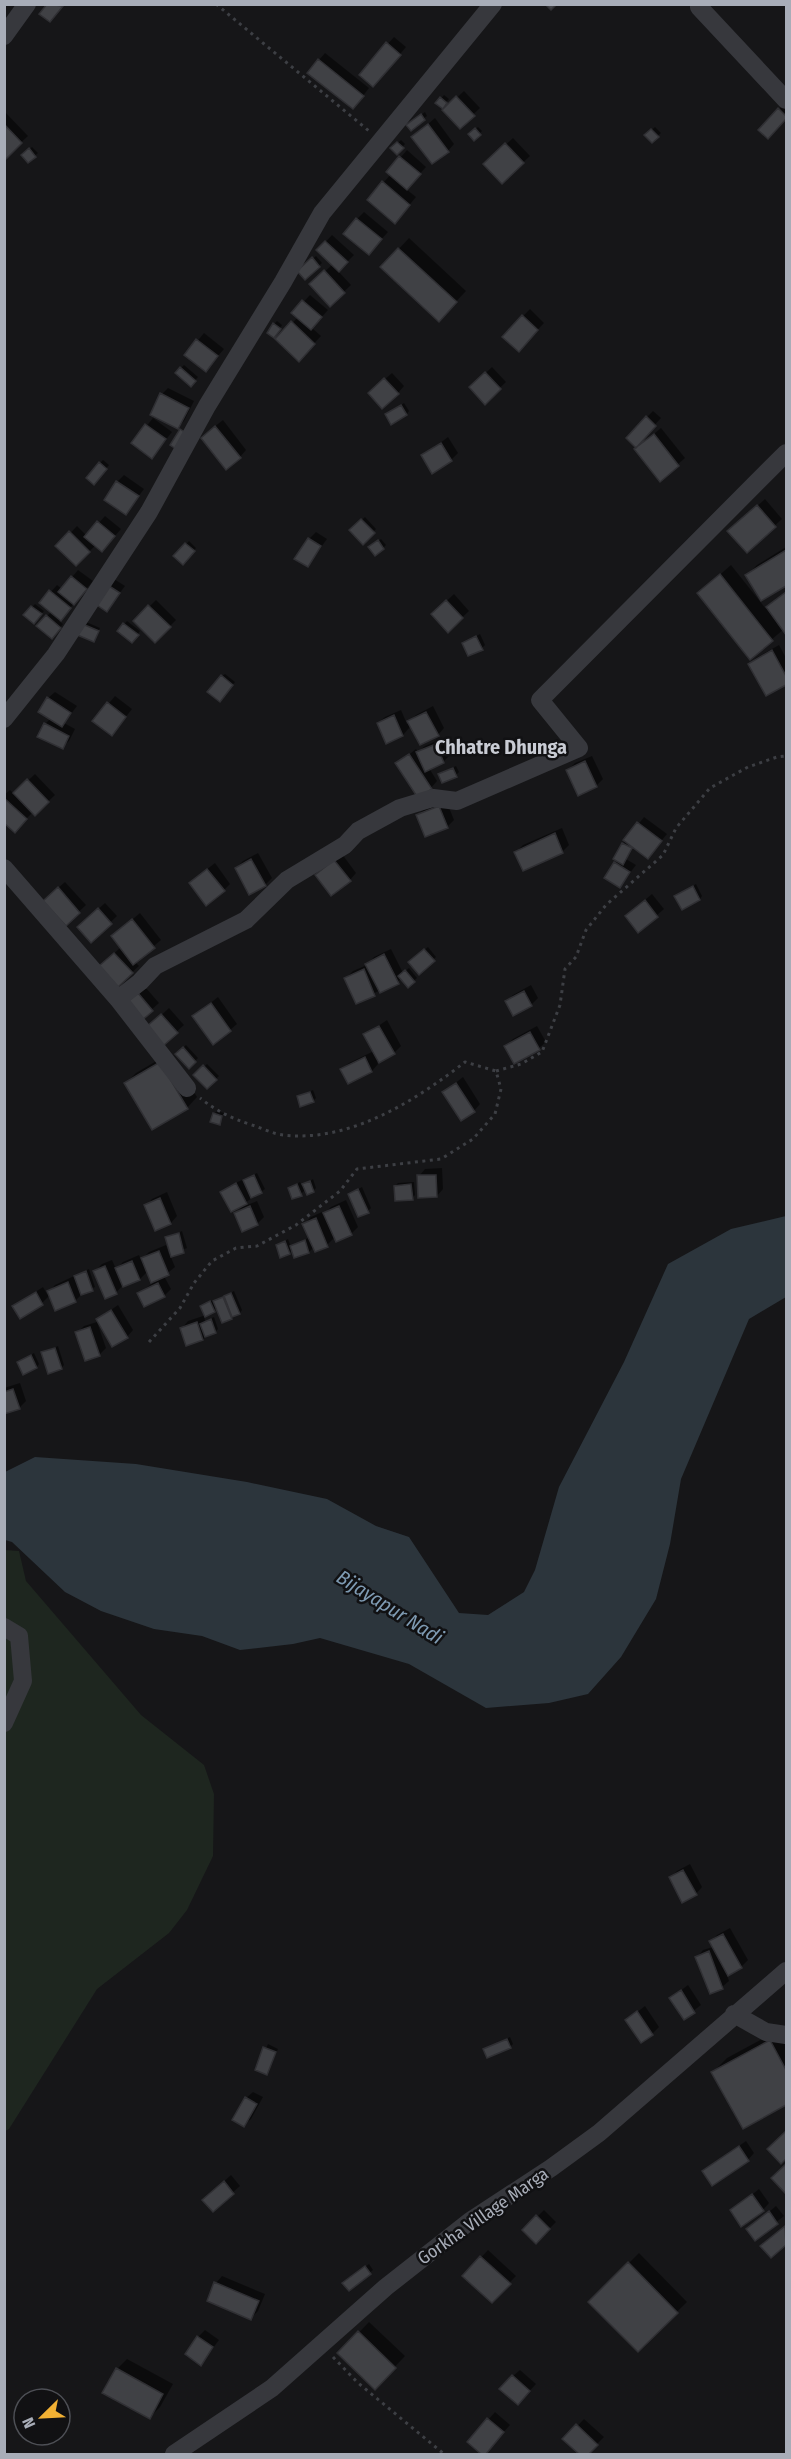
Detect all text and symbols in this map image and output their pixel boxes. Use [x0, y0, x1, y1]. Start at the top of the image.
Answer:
district label: Chhatre Dhunga [435, 735, 567, 759]
water label: Bijayapur Nadi [332, 1565, 448, 1649]
street label: Gorkha Village Marga [413, 2163, 553, 2269]
north arrow [12, 2387, 72, 2447]
text: N [18, 2415, 39, 2431]

